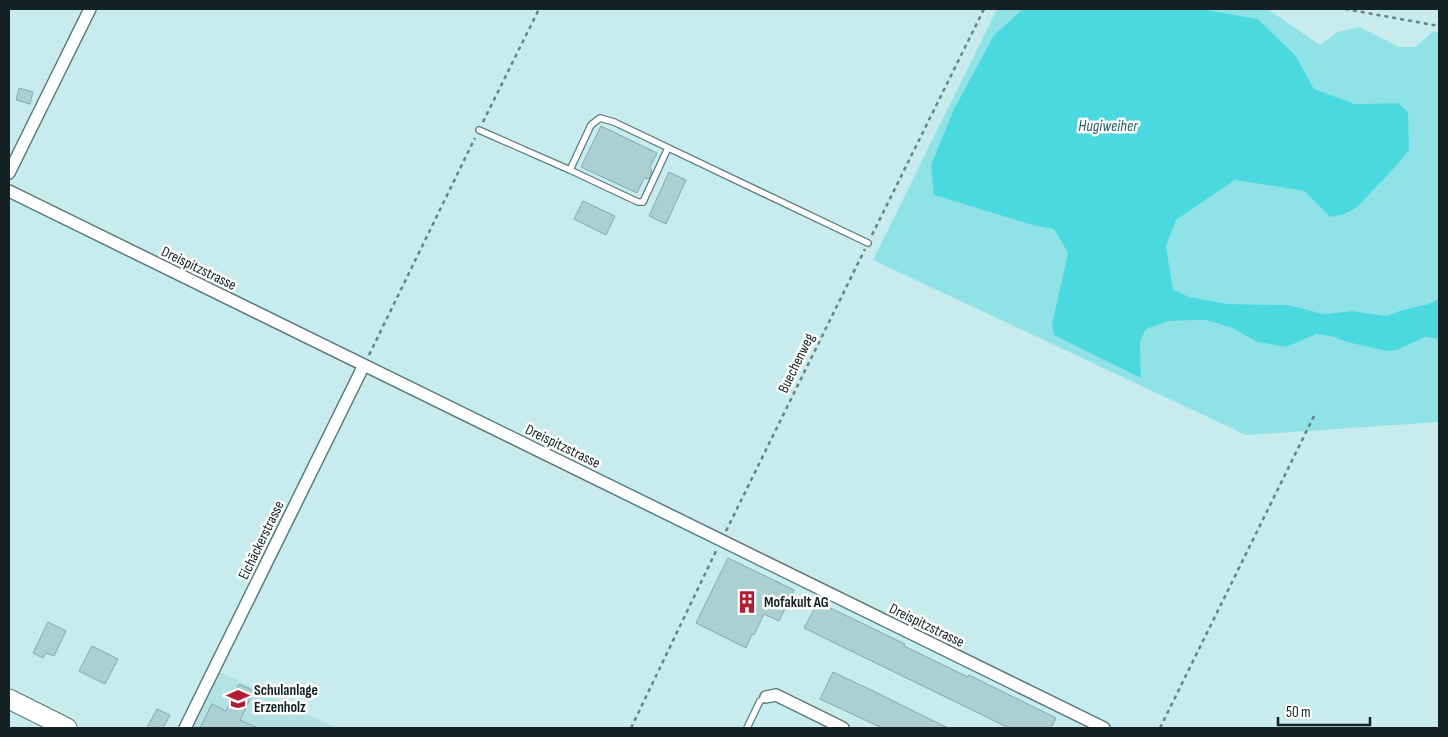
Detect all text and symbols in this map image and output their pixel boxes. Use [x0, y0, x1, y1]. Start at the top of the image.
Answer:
water label: Hugiweiher [1078, 117, 1138, 136]
street label: Dreispitzstrasse [158, 242, 239, 295]
street label: Buechenweg [774, 330, 819, 396]
street label: Dreispitzstrasse [522, 420, 603, 473]
street label: Eichäckerstrasse [234, 498, 289, 583]
building icon: Mofakult AG [734, 589, 760, 615]
place label: Mofakult AG [764, 593, 829, 612]
street label: Dreispitzstrasse [886, 599, 967, 652]
place label: Schulanlage Erzenholz [254, 681, 318, 717]
school or university icon: Schulanlage Erzenholz [225, 686, 251, 712]
scale bar [1278, 694, 1370, 726]
text: 50 m [1286, 703, 1311, 722]

